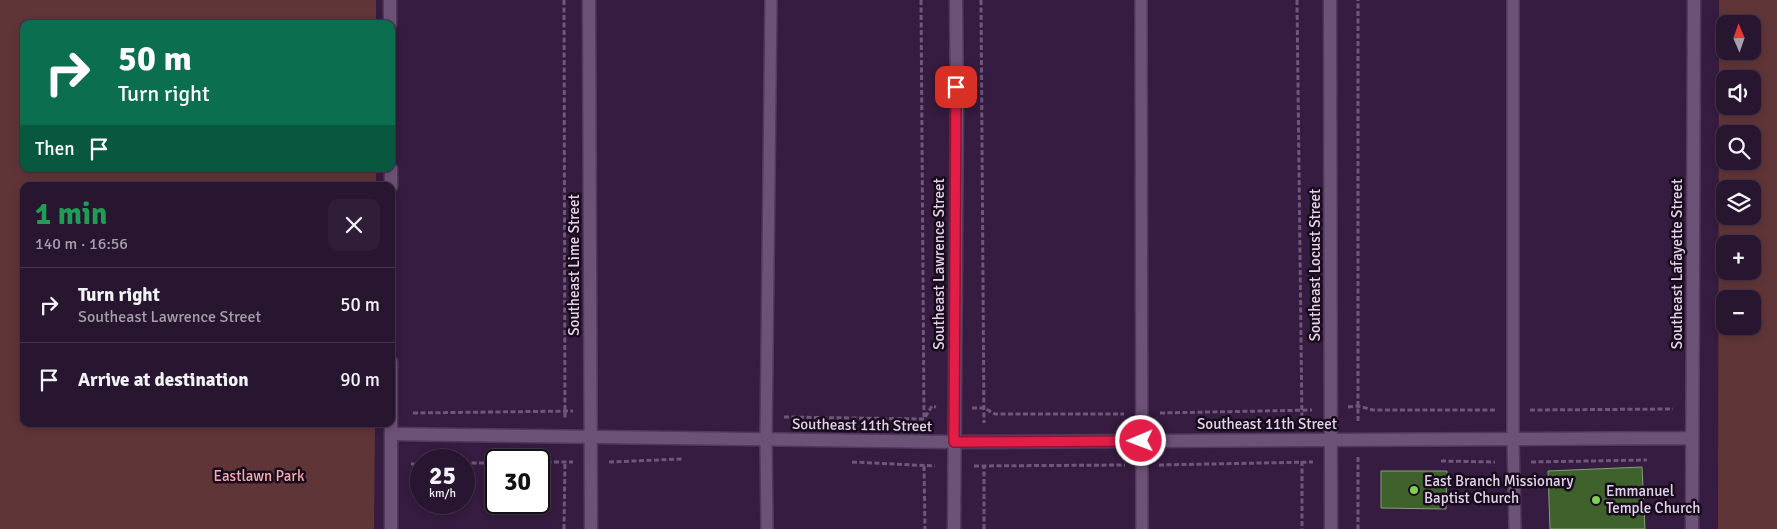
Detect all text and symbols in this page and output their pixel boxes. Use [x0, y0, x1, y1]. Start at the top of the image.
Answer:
north arrow [1716, 15, 1761, 60]
map controls [1716, 15, 1761, 335]
text: 50 m [118, 37, 192, 80]
icon: right [35, 40, 100, 105]
pin [935, 66, 977, 108]
button: sound [1716, 70, 1761, 115]
icon: arrive [942, 73, 970, 101]
text: Turn right [118, 80, 210, 107]
button: search [1716, 125, 1761, 170]
icon: arrive [85, 135, 113, 163]
text: Then [35, 137, 75, 161]
street label: Southeast Lawrence Street [930, 178, 948, 350]
street label: Southeast Lafayette Street [1668, 179, 1686, 349]
button: layers [1716, 180, 1761, 225]
street label: Southeast Locust Street [1306, 189, 1324, 341]
street label: Southeast Lime Street [565, 194, 583, 336]
text: 1 min [35, 196, 107, 233]
button: close [328, 199, 380, 251]
text: 140 m · 16:56 [35, 234, 128, 254]
button: + [1716, 235, 1761, 280]
text: Turn right [78, 283, 160, 307]
button: − [1716, 290, 1761, 335]
icon: right [35, 291, 63, 319]
text: 50 m [340, 293, 380, 317]
text: Southeast Lawrence Street [78, 307, 261, 327]
icon: arrive [35, 366, 63, 394]
text: Arrive at destination [78, 368, 249, 392]
text: 90 m [340, 368, 380, 392]
position arrow [1114, 414, 1166, 466]
street label: Southeast 11th Street [792, 415, 932, 435]
street label: Southeast 11th Street [1197, 415, 1337, 433]
speed limit sign: 30 [485, 449, 550, 514]
text: 25 [429, 460, 456, 491]
park label: Eastlawn Park [214, 467, 305, 485]
place label: East Branch Missionary Baptist Church [1424, 472, 1574, 507]
place label: Emmanuel Temple Church [1606, 482, 1701, 517]
marker: East Branch Missionary Baptist Church [1408, 484, 1420, 496]
text: km/h [429, 486, 456, 501]
marker: Emmanuel Temple Church [1590, 494, 1602, 506]

